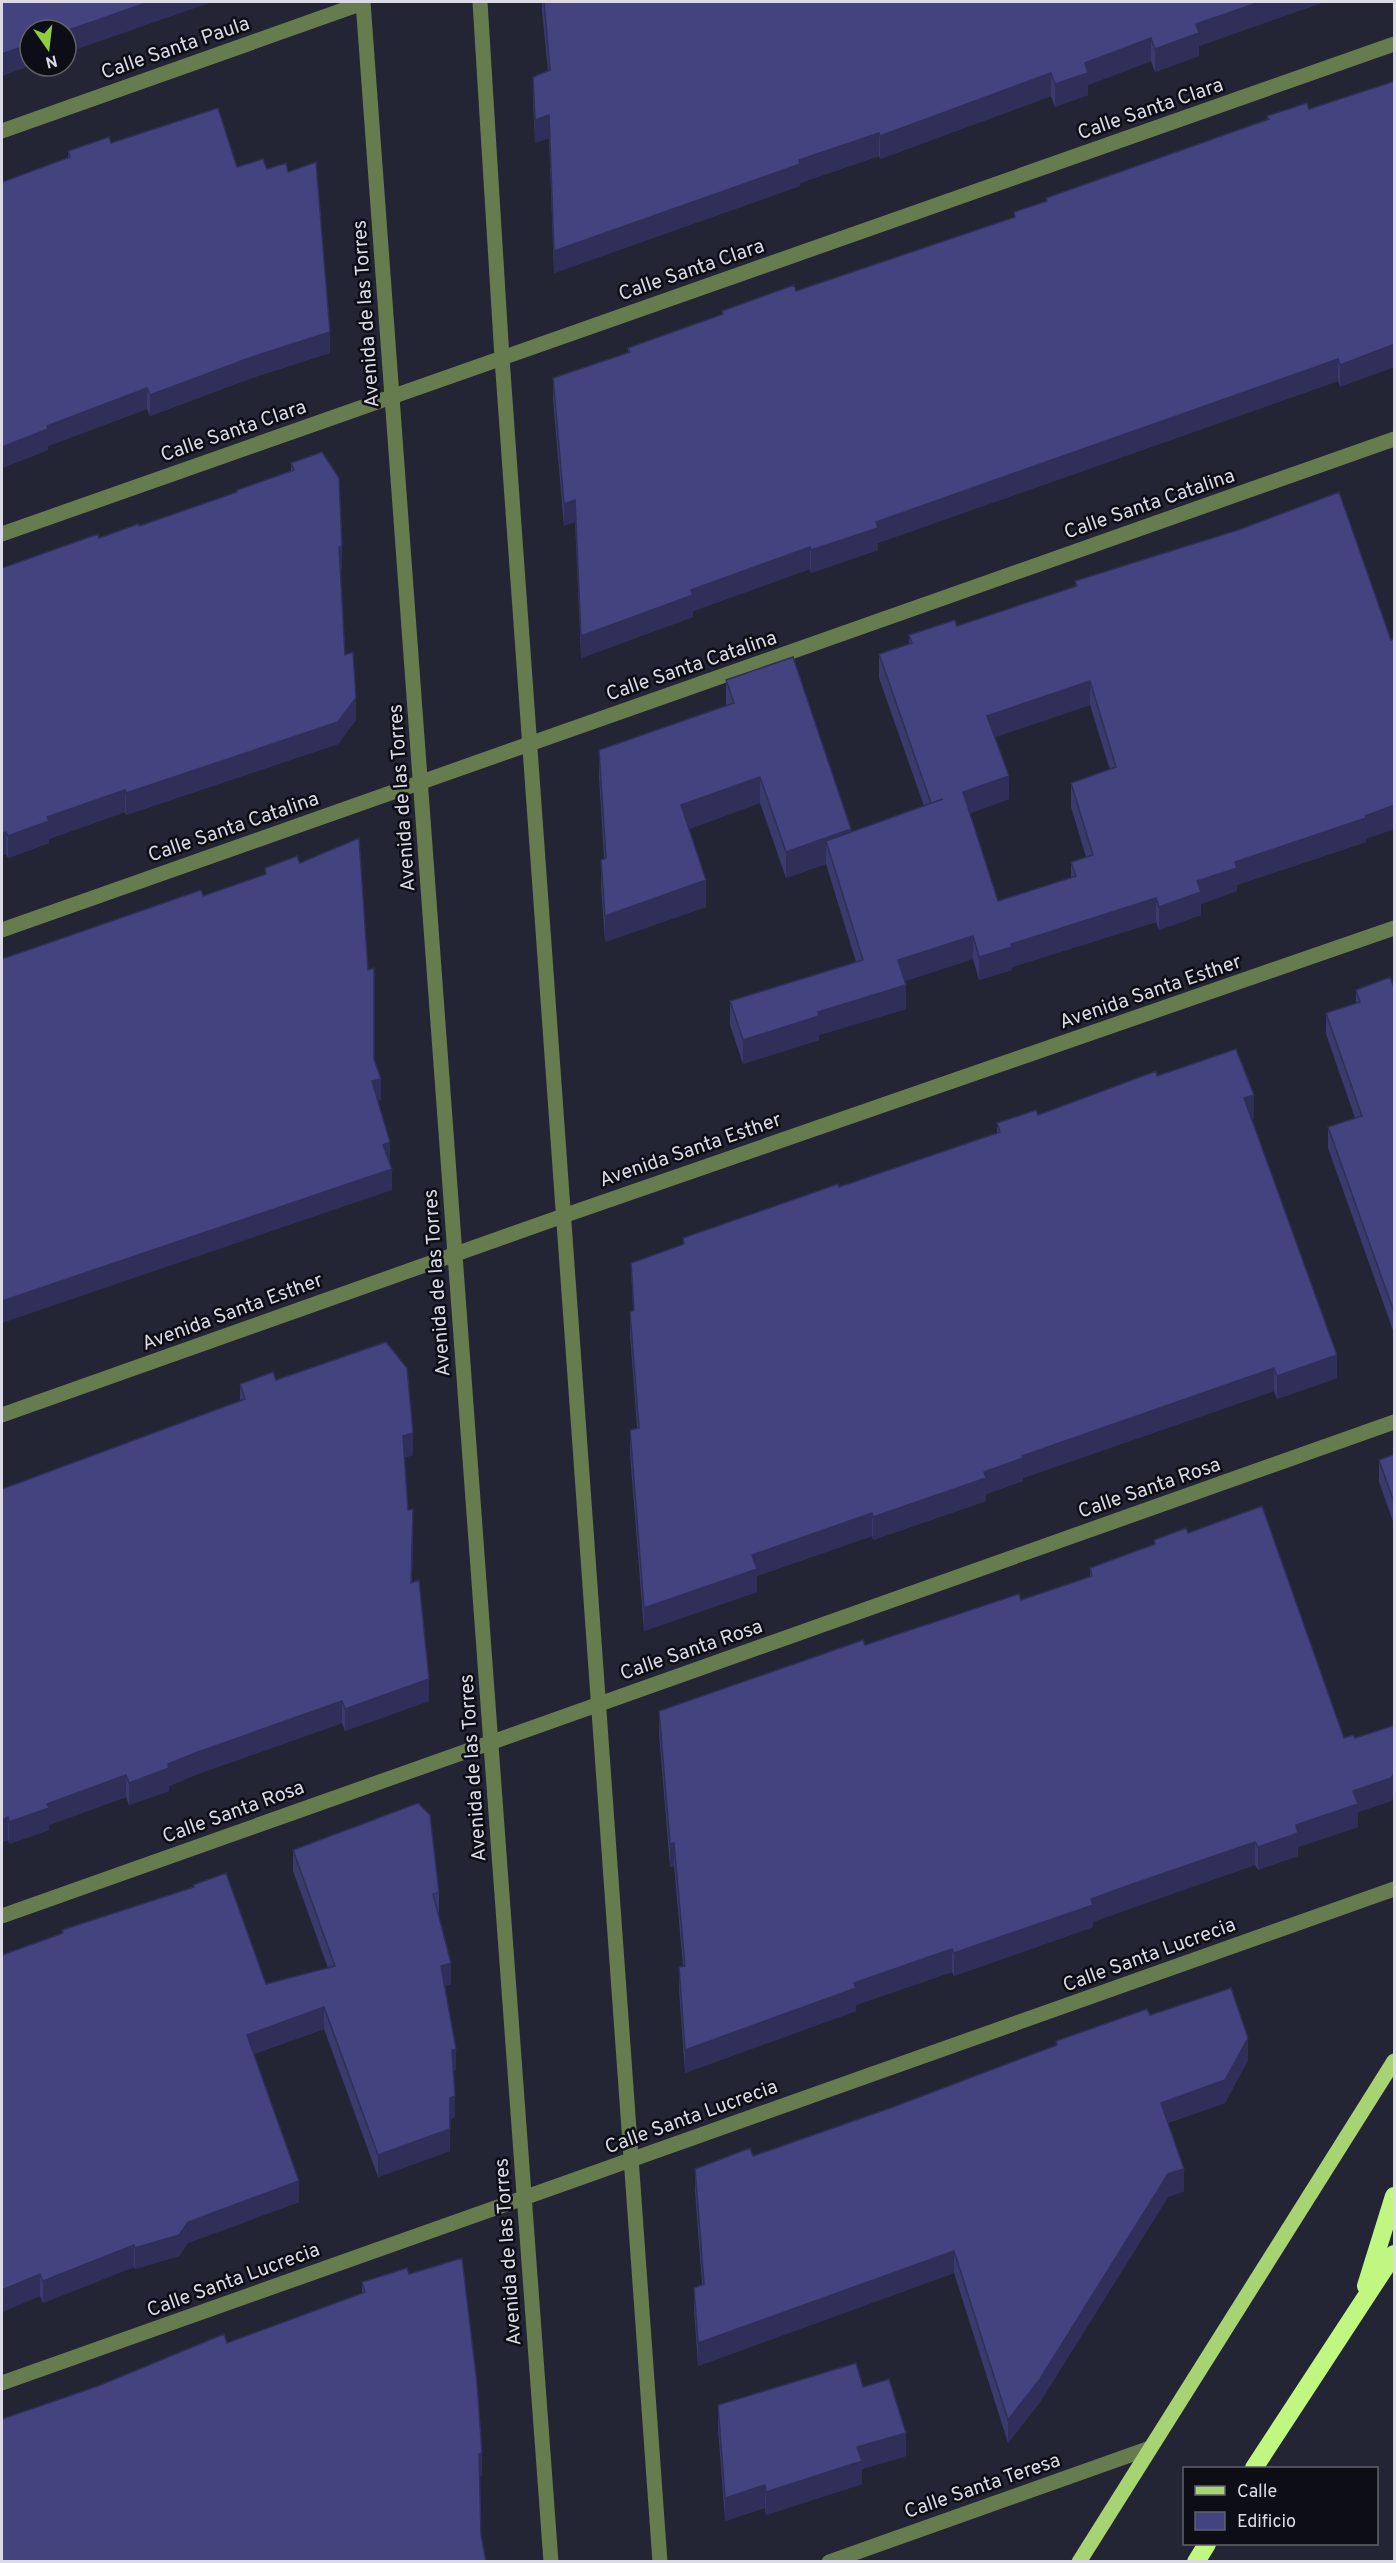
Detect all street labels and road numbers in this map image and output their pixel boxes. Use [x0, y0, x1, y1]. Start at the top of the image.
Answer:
street label: Calle Santa Paula [98, 11, 253, 86]
street label: Calle Santa Clara [1074, 73, 1227, 147]
street label: Avenida de las Torres [347, 219, 387, 409]
street label: Calle Santa Clara [615, 234, 768, 308]
street label: Calle Santa Clara [157, 395, 310, 469]
street label: Calle Santa Catalina [1061, 463, 1238, 546]
street label: Calle Santa Catalina [603, 625, 780, 708]
street label: Avenida de las Torres [383, 703, 423, 893]
street label: Calle Santa Catalina [145, 786, 322, 869]
street label: Avenida Santa Esther [1056, 949, 1245, 1036]
street label: Avenida Santa Esther [596, 1107, 785, 1194]
street label: Avenida de las Torres [418, 1188, 458, 1378]
street label: Avenida Santa Esther [138, 1268, 327, 1358]
street label: Calle Santa Rosa [1075, 1452, 1224, 1525]
street label: Calle Santa Rosa [617, 1614, 766, 1687]
street label: Avenida de las Torres [454, 1673, 494, 1863]
street label: Calle Santa Rosa [159, 1775, 308, 1851]
street label: Calle Santa Lucrecia [1060, 1913, 1240, 1999]
street label: Calle Santa Lucrecia [602, 2075, 782, 2161]
street label: Avenida de las Torres [489, 2157, 529, 2347]
street label: Calle Santa Lucrecia [144, 2238, 324, 2324]
street label: Calle Santa Teresa [901, 2448, 1064, 2526]

